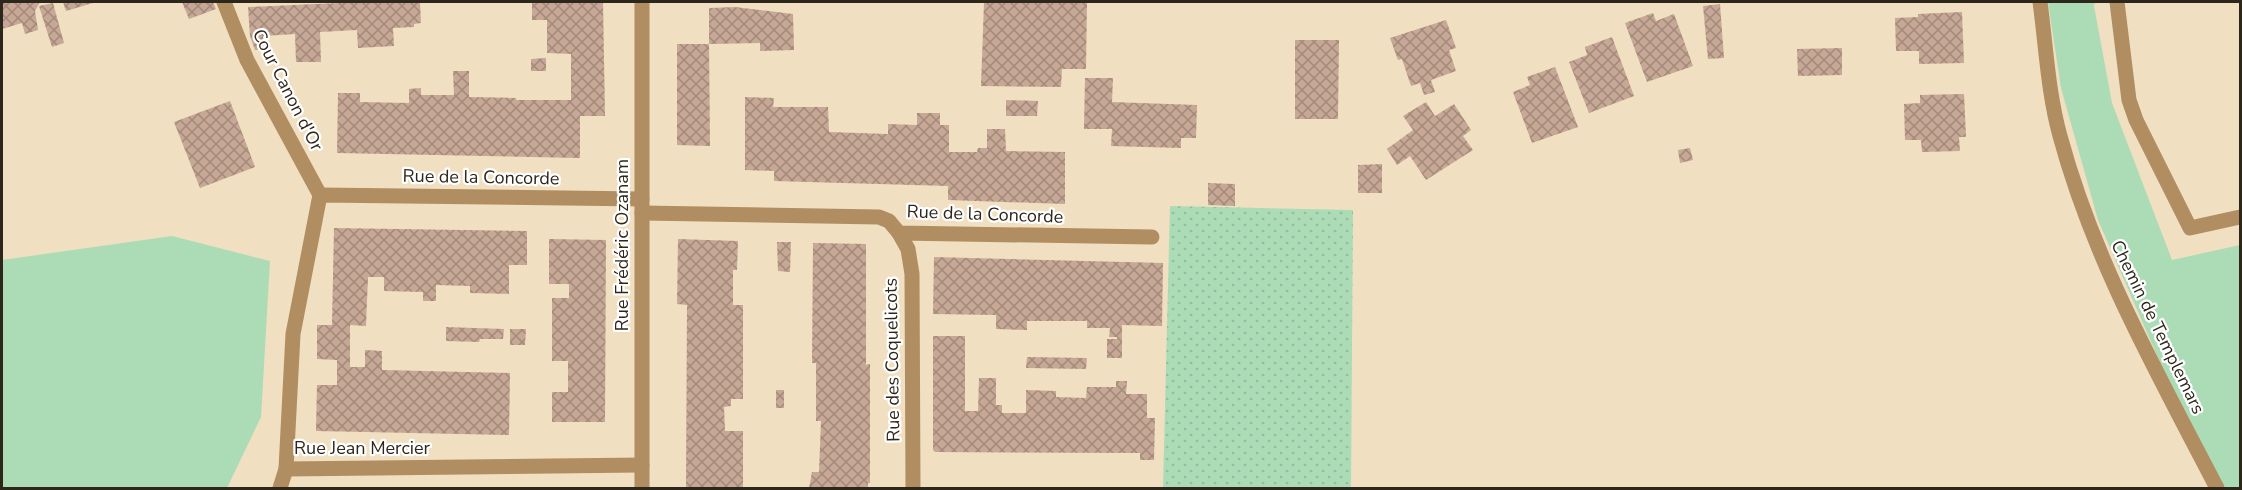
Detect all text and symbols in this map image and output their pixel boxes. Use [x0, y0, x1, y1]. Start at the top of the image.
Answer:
street label: Cour Canon d'Or [247, 25, 329, 156]
street label: Rue Frédéric Ozanam [610, 159, 634, 331]
street label: Rue de la Concorde [402, 164, 560, 190]
street label: Rue de la Concorde [906, 199, 1064, 229]
street label: Chemin de Templemars [2105, 236, 2211, 418]
street label: Rue des Coquelicots [879, 278, 905, 442]
street label: Rue Jean Mercier [294, 436, 431, 460]

